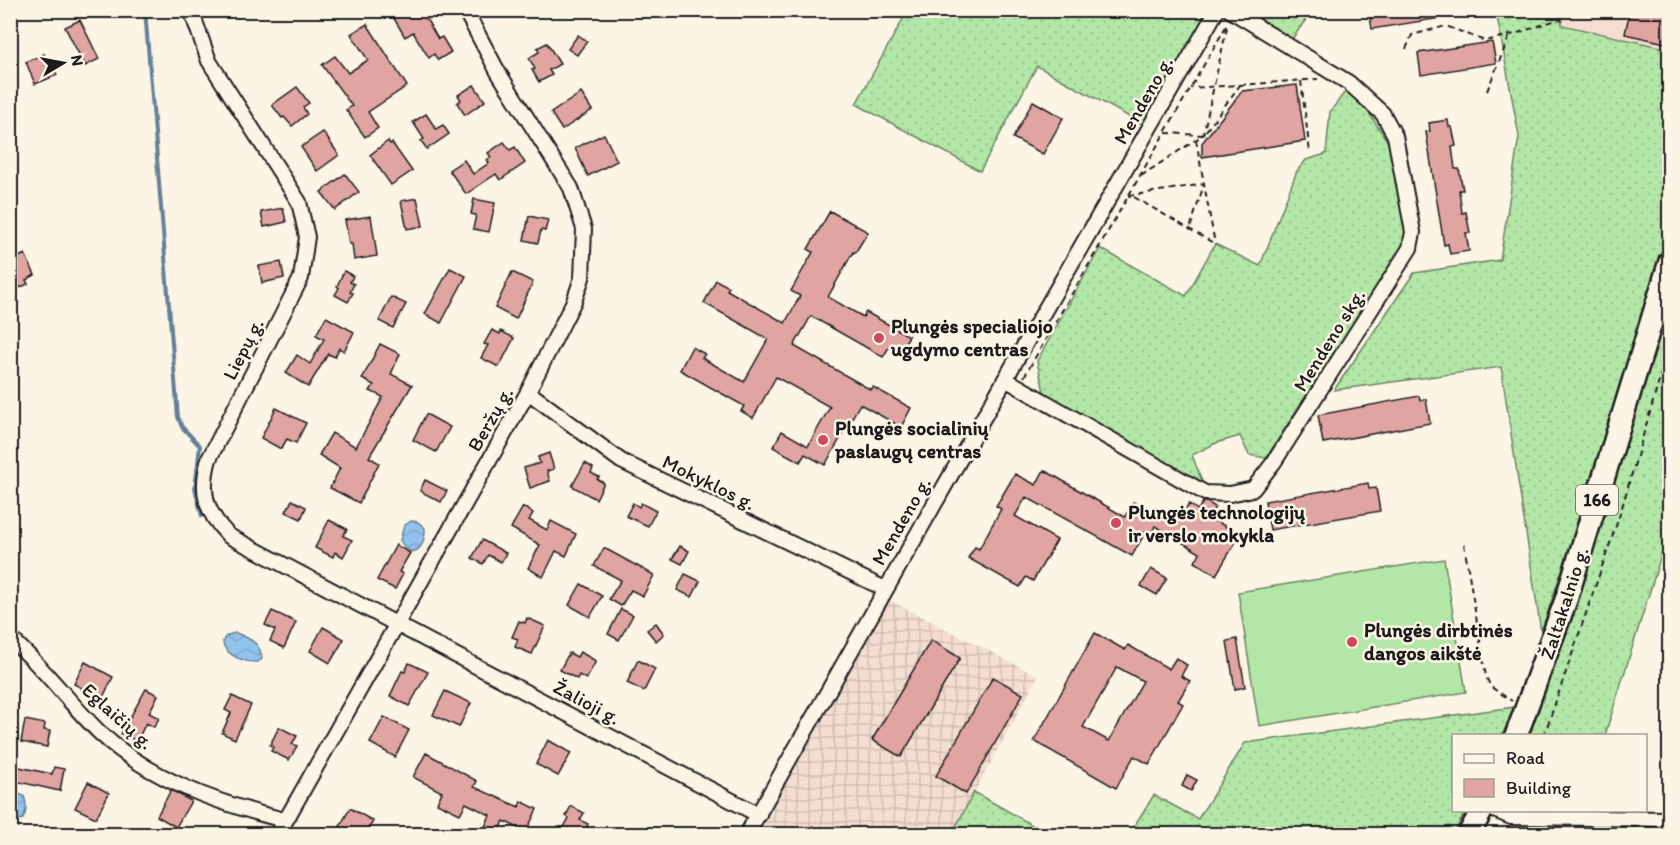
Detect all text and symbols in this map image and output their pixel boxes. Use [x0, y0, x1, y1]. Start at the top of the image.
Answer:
north arrow [33, 33, 93, 93]
street label: Mendeno g. [1108, 52, 1178, 148]
text: N [67, 54, 88, 67]
street label: Mendeno skg. [1288, 284, 1370, 396]
street label: Liepų g. [217, 314, 269, 384]
place label: Plungės specialiojo ugdymo centras [890, 314, 1053, 362]
marker: Plungės specialiojo ugdymo centras [872, 331, 886, 345]
street label: Beržų g. [462, 383, 518, 455]
place label: Plungės socialinių paslaugų centras [834, 416, 989, 464]
marker: Plungės socialinių paslaugų centras [816, 433, 830, 447]
street label: Mokyklos g. [659, 449, 759, 515]
street label: Mendeno g. [866, 473, 936, 569]
road number: 166 [1576, 485, 1618, 515]
place label: Plungės technologijų ir verslo mokykla [1128, 500, 1305, 548]
marker: Plungės technologijų ir verslo mokykla [1109, 516, 1123, 530]
street label: Žaltakalnio g. [1535, 544, 1593, 662]
place label: Plungės dirbtinės dangos aikštė [1364, 618, 1513, 666]
marker: Plungės dirbtinės dangos aikštė [1345, 635, 1359, 649]
street label: Žalioji g. [549, 674, 625, 730]
street label: Eglaičių g. [77, 678, 159, 754]
legend [1452, 734, 1647, 812]
text: Road [1506, 747, 1545, 769]
text: Building [1506, 777, 1572, 799]

